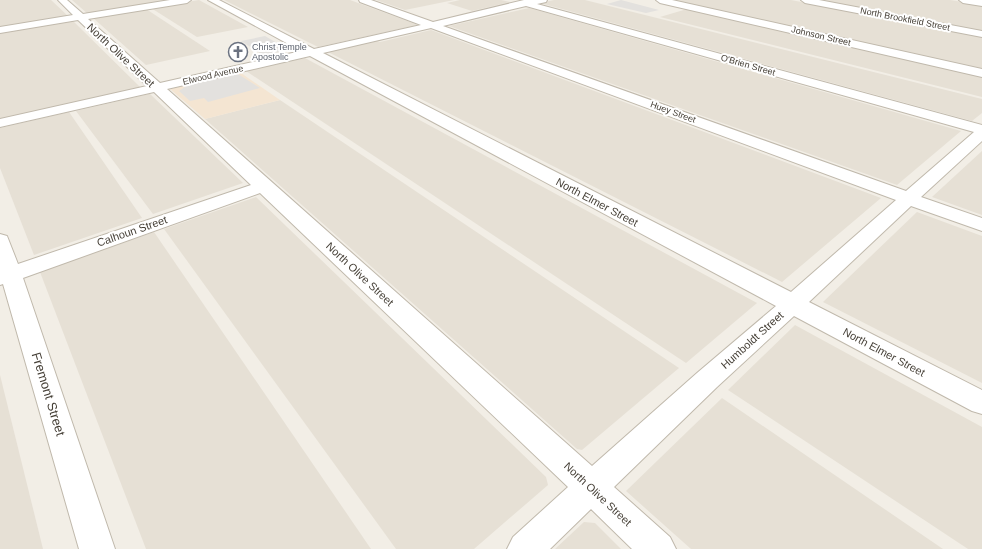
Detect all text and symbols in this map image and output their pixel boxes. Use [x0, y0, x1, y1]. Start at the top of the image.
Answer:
street label: North Brookfield Street [859, 5, 951, 33]
street label: North Olive Street [85, 21, 157, 89]
street label: Johnson Street [790, 24, 852, 48]
church icon: Christ Temple Apostolic [227, 41, 249, 63]
place label: Christ Temple Apostolic [252, 42, 307, 62]
street label: O'Brien Street [720, 52, 777, 78]
street label: Elwood Avenue [182, 63, 244, 87]
street label: Huey Street [649, 99, 698, 125]
street label: North Elmer Street [554, 175, 640, 229]
street label: Calhoun Street [95, 213, 169, 249]
street label: North Olive Street [324, 240, 396, 308]
street label: Humboldt Street [718, 309, 786, 371]
street label: North Elmer Street [841, 325, 927, 379]
street label: Fremont Street [29, 350, 68, 438]
street label: North Olive Street [562, 460, 634, 528]

